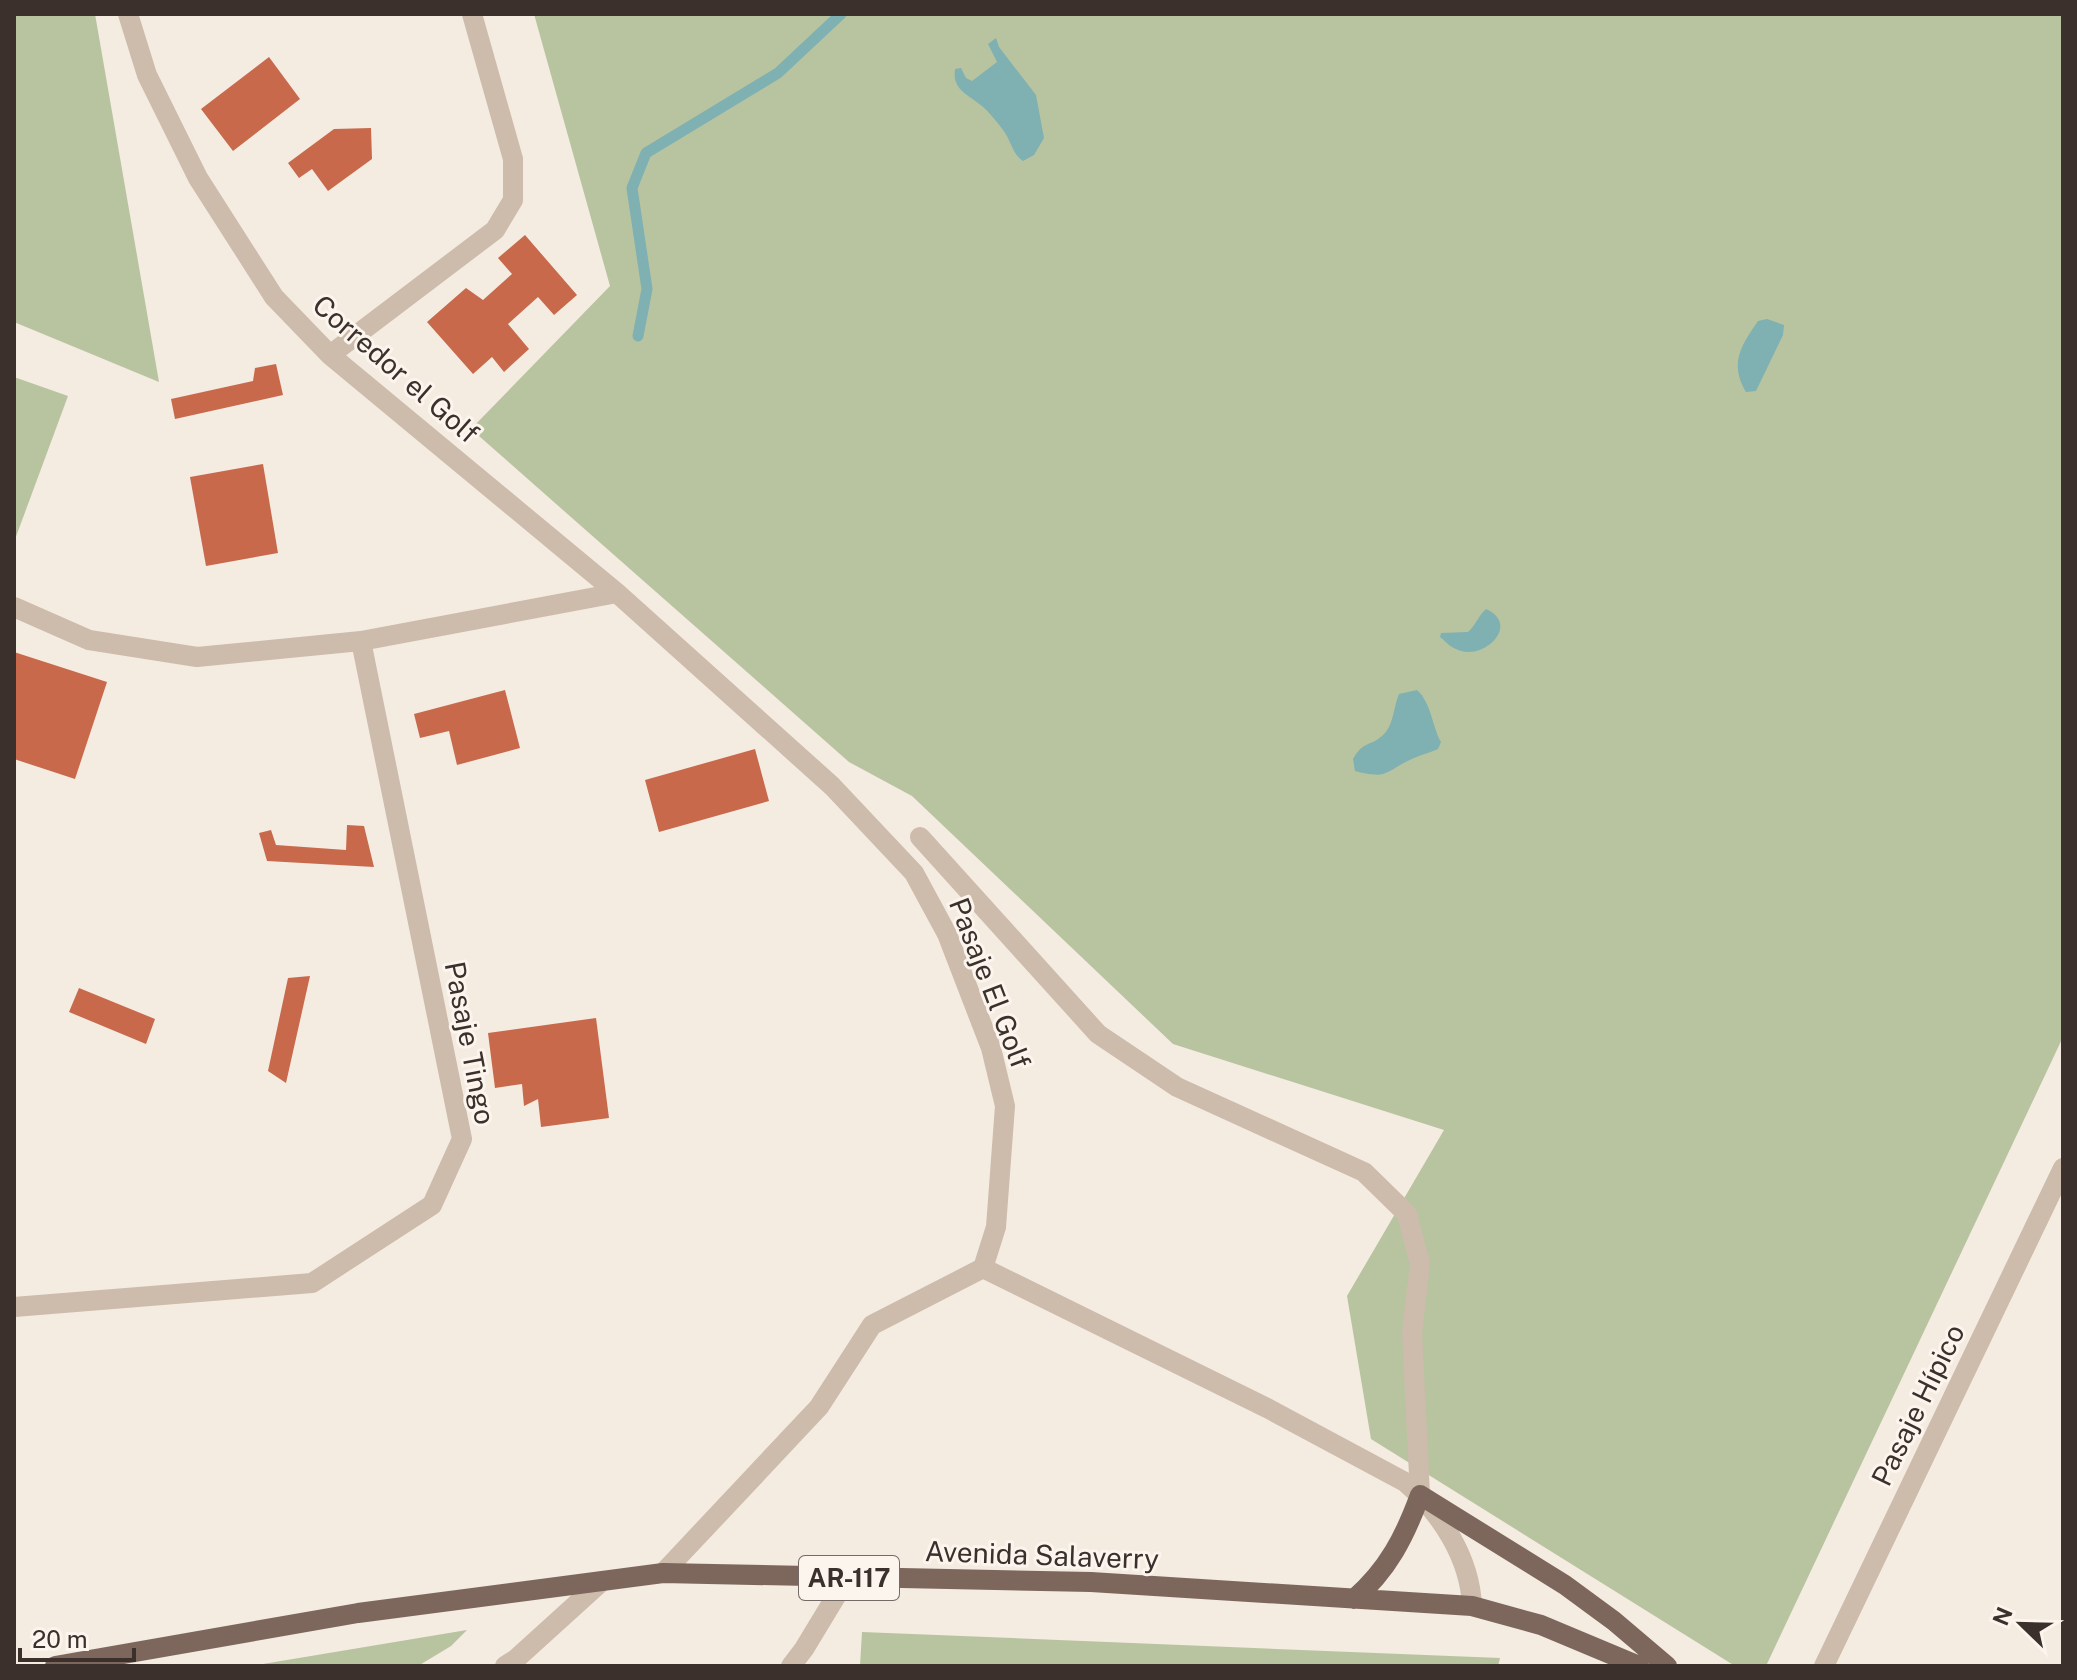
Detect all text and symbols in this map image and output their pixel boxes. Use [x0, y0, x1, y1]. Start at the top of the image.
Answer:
street label: Corredor el Golf [307, 288, 486, 450]
street label: Pasaje El Golf [943, 893, 1038, 1073]
street label: Pasaje Tingo [439, 959, 502, 1127]
street label: Pasaje Hípico [1864, 1319, 1971, 1491]
street label: Avenida Salaverry [924, 1534, 1160, 1575]
road number: AR-117 [799, 1556, 899, 1600]
north arrow [1981, 1584, 2061, 1664]
text: N [1987, 1603, 2018, 1629]
scale bar [20, 1612, 134, 1662]
text: 20 m [32, 1625, 88, 1653]

